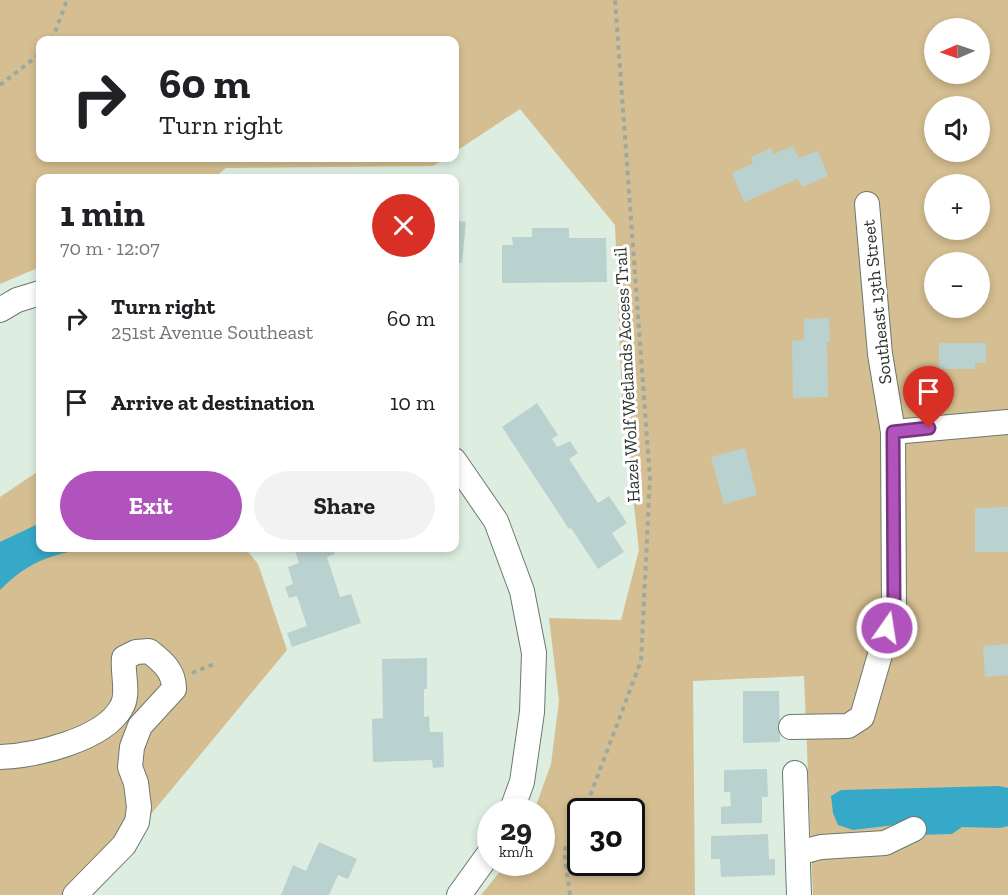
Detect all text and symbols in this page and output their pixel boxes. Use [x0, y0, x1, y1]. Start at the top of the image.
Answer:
north arrow [924, 18, 990, 84]
map controls [924, 18, 990, 318]
text: 60 m [159, 58, 250, 109]
icon: right [60, 60, 138, 138]
button: sound [924, 96, 990, 162]
text: Turn right [159, 109, 283, 141]
button: + [924, 174, 990, 240]
text: 1 min [60, 192, 145, 235]
button: close [372, 194, 435, 257]
street label: Southeast 13th Street [857, 218, 897, 385]
text: 70 m · 12:07 [60, 236, 160, 260]
street label: Hazel Wolf Wetlands Access Trail [609, 247, 645, 503]
button: − [924, 252, 990, 318]
text: Turn right [111, 293, 215, 320]
icon: right [60, 302, 93, 335]
text: 60 m [387, 305, 435, 332]
text: 251st Avenue Southeast [111, 320, 313, 344]
pin [903, 366, 954, 428]
icon: arrive [912, 375, 945, 408]
icon: arrive [60, 386, 93, 419]
text: Arrive at destination [111, 389, 314, 416]
text: 10 m [390, 389, 435, 416]
button: Exit [60, 471, 242, 540]
button: Share [254, 471, 435, 540]
position arrow [855, 596, 919, 660]
speed limit sign: 30 [567, 798, 645, 876]
text: 29 [500, 812, 532, 848]
text: km/h [499, 843, 533, 861]

